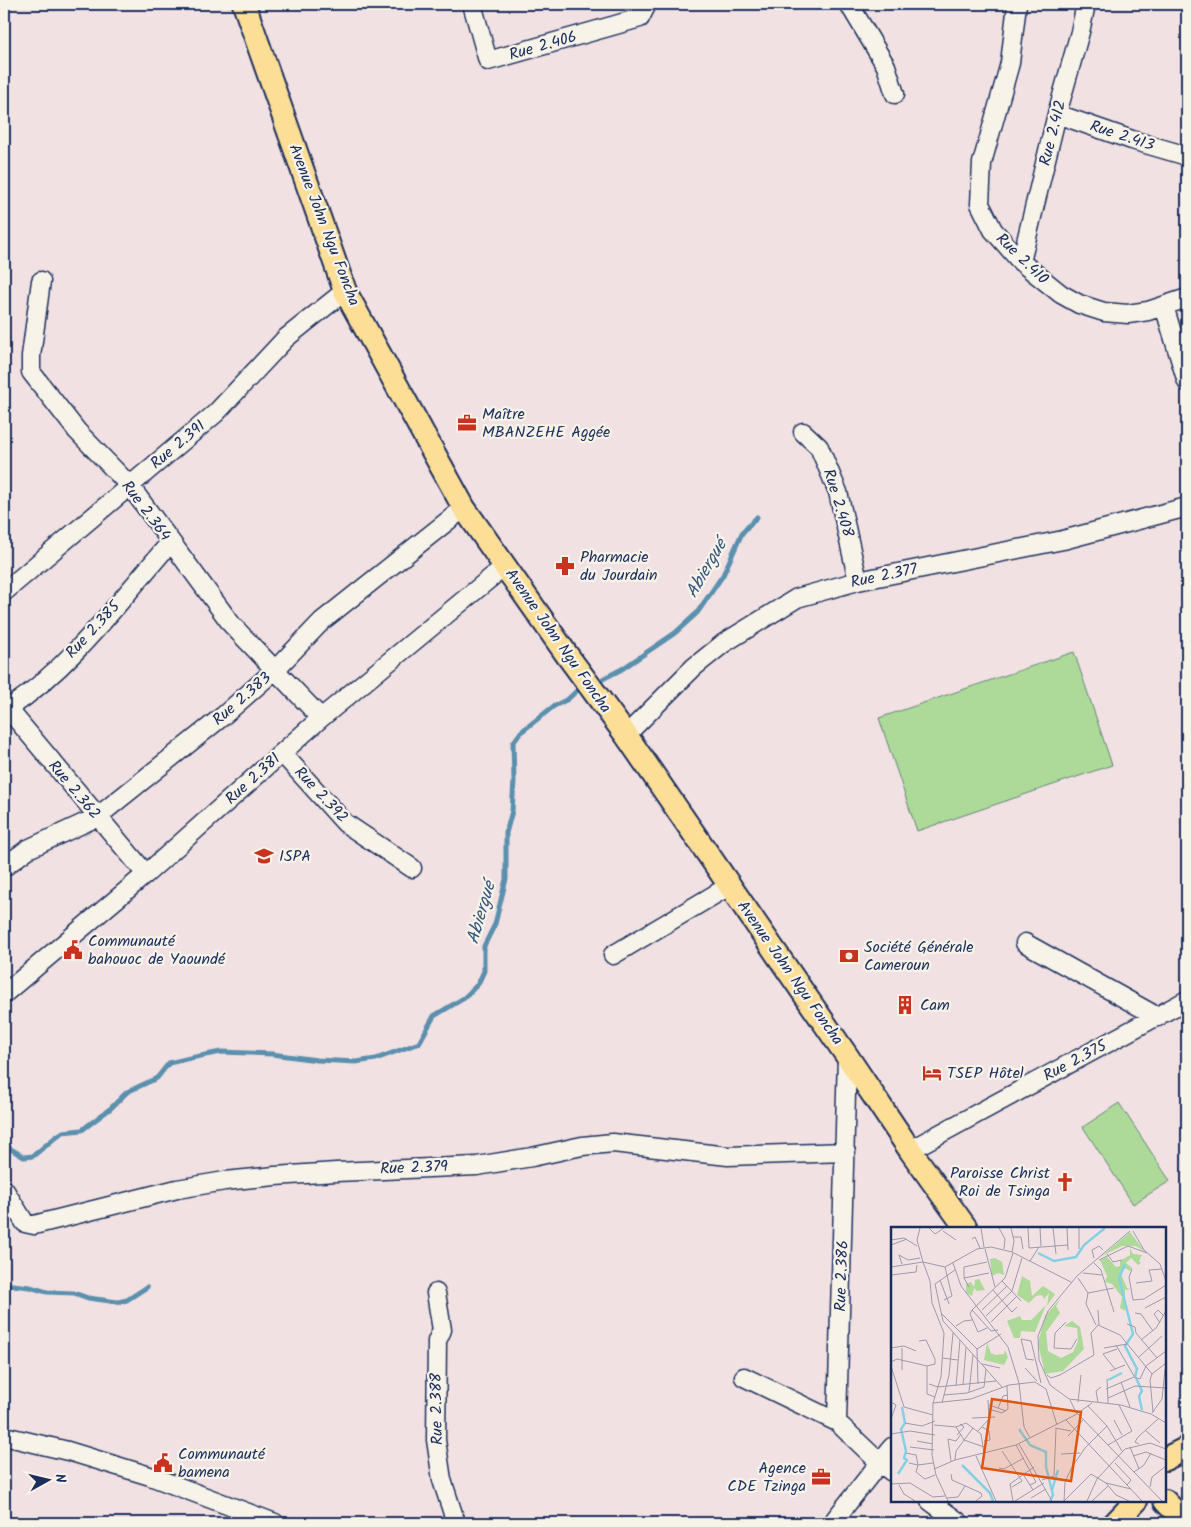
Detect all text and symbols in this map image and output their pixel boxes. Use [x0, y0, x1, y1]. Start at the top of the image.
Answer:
street label: Rue 2.406 [506, 24, 580, 68]
street label: Rue 2.412 [1033, 98, 1073, 168]
street label: Rue 2.413 [1086, 114, 1158, 158]
street label: Avenue John Ngu Foncha [282, 140, 366, 310]
street label: Rue 2.410 [990, 227, 1054, 291]
place label: Maître MBANZEHE Aggée [482, 402, 610, 445]
office icon: Maître MBANZEHE Aggée [456, 412, 478, 434]
street label: Rue 2.391 [145, 414, 211, 476]
street label: Rue 2.408 [816, 466, 860, 541]
street label: Rue 2.364 [115, 475, 177, 547]
water label: Abiergué [678, 531, 738, 604]
place label: Pharmacie du Jourdain [580, 545, 658, 588]
pharmacy icon: Pharmacie du Jourdain [554, 555, 576, 577]
street label: Rue 2.377 [848, 557, 920, 595]
street label: Avenue John Ngu Foncha [499, 564, 617, 718]
street label: Rue 2.385 [60, 594, 127, 665]
street label: Rue 2.383 [207, 666, 277, 732]
street label: Rue 2.381 [220, 747, 286, 811]
street label: Rue 2.362 [42, 755, 106, 825]
street label: Rue 2.392 [288, 761, 354, 829]
place label: ISPA [279, 844, 311, 869]
school or university icon: ISPA [253, 845, 275, 867]
water label: Abiergué [459, 874, 506, 948]
street label: Avenue John Ngu Foncha [731, 896, 849, 1050]
place label: Communauté bahouoc de Yaoundé [88, 929, 226, 972]
place label: Société Générale Cameroun [864, 935, 974, 978]
public building icon: Communauté bahouoc de Yaoundé [62, 939, 84, 961]
bank icon: Société Générale Cameroun [838, 945, 860, 967]
place label: Cam [920, 993, 950, 1018]
building icon: Cam [894, 994, 916, 1016]
street label: Rue 2.375 [1039, 1033, 1113, 1088]
place label: TSEP Hôtel [947, 1061, 1024, 1086]
hotel icon: TSEP Hôtel [921, 1062, 943, 1084]
street label: Rue 2.379 [380, 1154, 449, 1182]
place label: Paroisse Christ Roi de Tsinga [950, 1161, 1051, 1204]
church icon: Paroisse Christ Roi de Tsinga [1054, 1171, 1076, 1193]
inset map [891, 1227, 1166, 1502]
street label: Rue 2.386 [828, 1240, 856, 1312]
street label: Rue 2.388 [424, 1372, 450, 1445]
place label: Communauté bamena [178, 1442, 266, 1485]
public building icon: Communauté bamena [152, 1452, 174, 1474]
north arrow [22, 1454, 72, 1504]
place label: Agence CDE Tzinga [727, 1456, 806, 1499]
office icon: Agence CDE Tzinga [810, 1466, 832, 1488]
text: N [48, 1472, 71, 1484]

